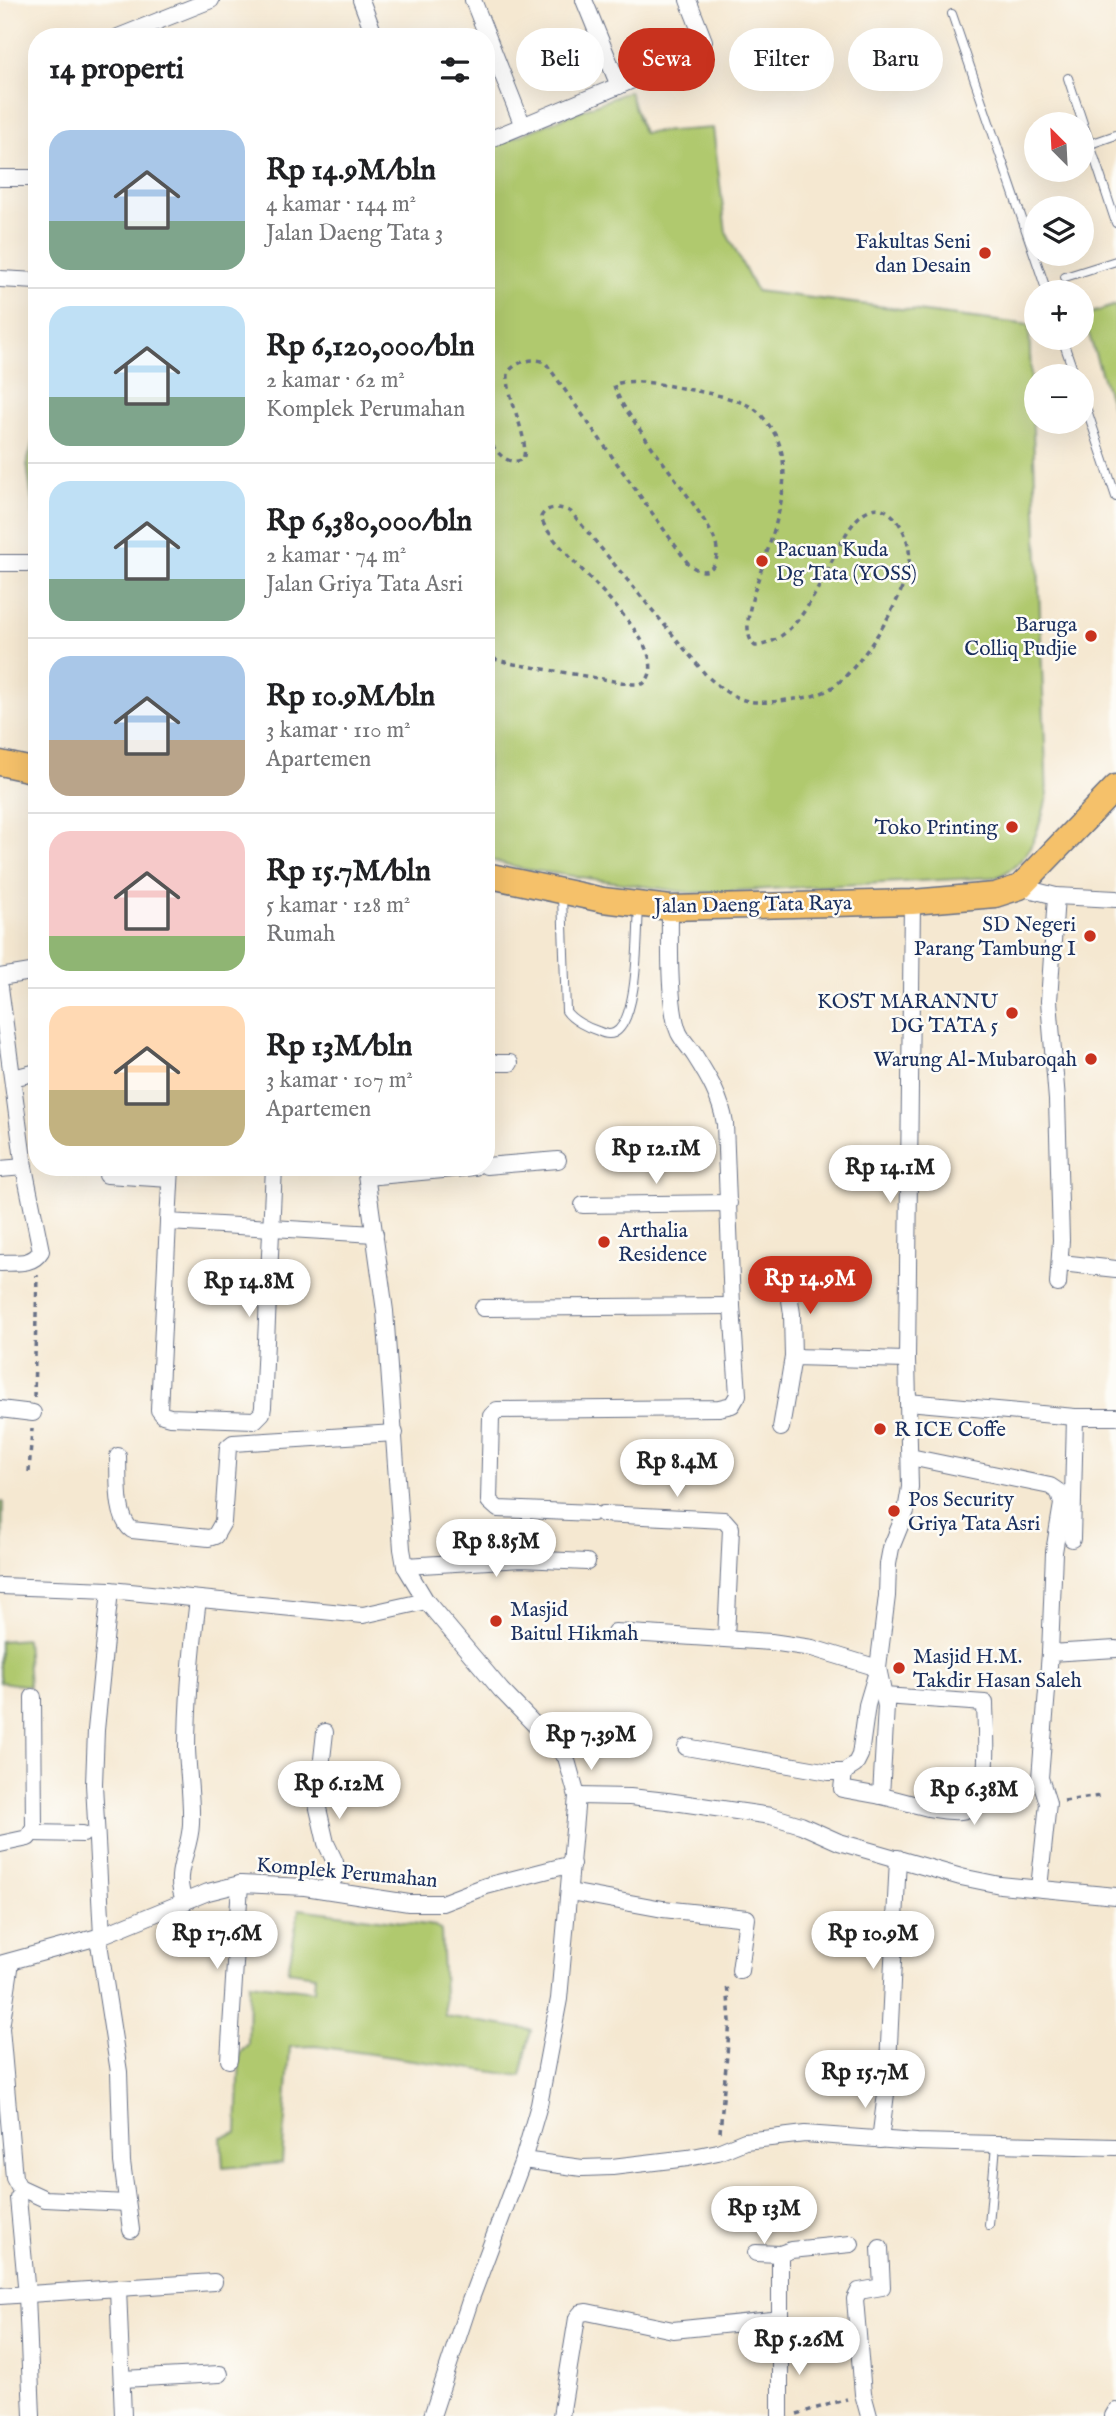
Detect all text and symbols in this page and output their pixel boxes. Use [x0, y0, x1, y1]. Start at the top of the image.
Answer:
chip: Beli [516, 28, 604, 91]
chip: Sewa [618, 28, 715, 91]
chip: Filter [729, 28, 834, 91]
chip: Baru [848, 28, 943, 91]
text: 14 properti [49, 51, 184, 89]
icon: filters [436, 51, 474, 89]
north arrow [1024, 112, 1094, 182]
map controls [1024, 112, 1094, 434]
text: Rp 14.9M/bln [266, 152, 436, 190]
icon: home [105, 158, 189, 242]
text: 4 kamar · 144 m² [266, 190, 416, 219]
button: layers [1024, 196, 1094, 266]
text: Jalan Daeng Tata 3 [266, 219, 443, 248]
place label: Fakultas Seni dan Desain [856, 229, 971, 280]
marker: Fakultas Seni dan Desain [977, 245, 993, 261]
button: + [1024, 280, 1094, 350]
text: Rp 6,120,000/bln [266, 328, 475, 366]
icon: home [105, 334, 189, 418]
button: − [1024, 364, 1094, 434]
text: 2 kamar · 62 m² [266, 366, 405, 395]
text: Komplek Perumahan [266, 395, 465, 424]
text: Rp 6,380,000/bln [266, 503, 472, 541]
icon: home [105, 509, 189, 593]
place label: Pacuan Kuda Dg Tata (YOSS) [776, 537, 917, 588]
text: 2 kamar · 74 m² [266, 541, 407, 570]
marker: Pacuan Kuda Dg Tata (YOSS) [754, 553, 770, 569]
text: Jalan Griya Tata Asri [266, 570, 463, 599]
place label: Baruga Colliq Pudjie [964, 612, 1078, 663]
marker: Baruga Colliq Pudjie [1083, 628, 1099, 644]
text: Rp 10.9M/bln [266, 678, 435, 716]
icon: home [105, 684, 189, 768]
text: 3 kamar · 110 m² [266, 716, 411, 745]
text: Apartemen [266, 745, 371, 774]
place label: Toko Printing [874, 815, 999, 842]
marker: Toko Printing [1004, 819, 1020, 835]
text: Rp 15.7M/bln [266, 853, 431, 891]
icon: home [105, 859, 189, 943]
street label: Jalan Daeng Tata Raya [652, 890, 853, 921]
text: 5 kamar · 128 m² [266, 891, 410, 920]
place label: SD Negeri Parang Tambung I [914, 912, 1076, 963]
text: Rumah [266, 920, 335, 949]
marker: SD Negeri Parang Tambung I [1082, 928, 1098, 944]
place label: KOST MARANNU DG TATA 5 [817, 989, 998, 1040]
marker: KOST MARANNU DG TATA 5 [1004, 1005, 1020, 1021]
text: Rp 13M/bln [266, 1028, 412, 1066]
icon: home [105, 1034, 189, 1118]
place label: Warung Al-Mubaroqah [873, 1047, 1077, 1074]
marker: Warung Al-Mubaroqah [1083, 1051, 1099, 1067]
text: 3 kamar · 107 m² [266, 1066, 413, 1095]
text: Apartemen [266, 1095, 371, 1124]
pin: Rp 12.1M [584, 1126, 728, 1186]
text: Rp 12.1M [611, 1134, 701, 1163]
pin: Rp 14.1M [818, 1146, 962, 1205]
text: Rp 14.1M [845, 1153, 935, 1182]
place label: Arthalia Residence [617, 1218, 707, 1269]
marker: Arthalia Residence [596, 1234, 612, 1250]
pin: Rp 14.9M [738, 1256, 882, 1316]
pin: Rp 14.8M [177, 1260, 321, 1319]
text: Rp 14.9M [764, 1264, 856, 1293]
text: Rp 14.8M [204, 1267, 294, 1296]
place label: R ICE Coffe [894, 1417, 1006, 1444]
marker: R ICE Coffe [872, 1421, 888, 1437]
pin: Rp 8.4M [612, 1440, 742, 1499]
text: Rp 8.4M [636, 1447, 718, 1476]
place label: Pos Security Griya Tata Asri [908, 1487, 1040, 1538]
marker: Pos Security Griya Tata Asri [886, 1503, 902, 1519]
pin: Rp 8.85M [424, 1520, 568, 1579]
text: Rp 8.85M [452, 1527, 540, 1556]
place label: Masjid Baitul Hikmah [510, 1597, 638, 1648]
marker: Masjid Baitul Hikmah [488, 1613, 504, 1629]
place label: Masjid H.M. Takdir Hasan Saleh [913, 1644, 1082, 1695]
marker: Masjid H.M. Takdir Hasan Saleh [891, 1660, 907, 1676]
pin: Rp 7.39M [519, 1712, 663, 1772]
text: Rp 7.39M [546, 1720, 636, 1749]
pin: Rp 6.12M [267, 1762, 411, 1821]
pin: Rp 6.38M [902, 1768, 1046, 1827]
text: Rp 6.12M [294, 1769, 384, 1798]
text: Rp 6.38M [930, 1775, 1018, 1804]
street label: Komplek Perumahan [255, 1852, 439, 1895]
pin: Rp 17.6M [145, 1912, 289, 1971]
pin: Rp 10.9M [801, 1912, 945, 1971]
text: Rp 17.6M [172, 1919, 262, 1948]
text: Rp 10.9M [827, 1919, 919, 1948]
pin: Rp 15.7M [793, 2050, 937, 2110]
text: Rp 15.7M [821, 2058, 909, 2087]
pin: Rp 13M [707, 2186, 821, 2246]
text: Rp 13M [727, 2194, 801, 2223]
pin: Rp 5.26M [727, 2318, 871, 2377]
text: Rp 5.26M [754, 2325, 844, 2354]

